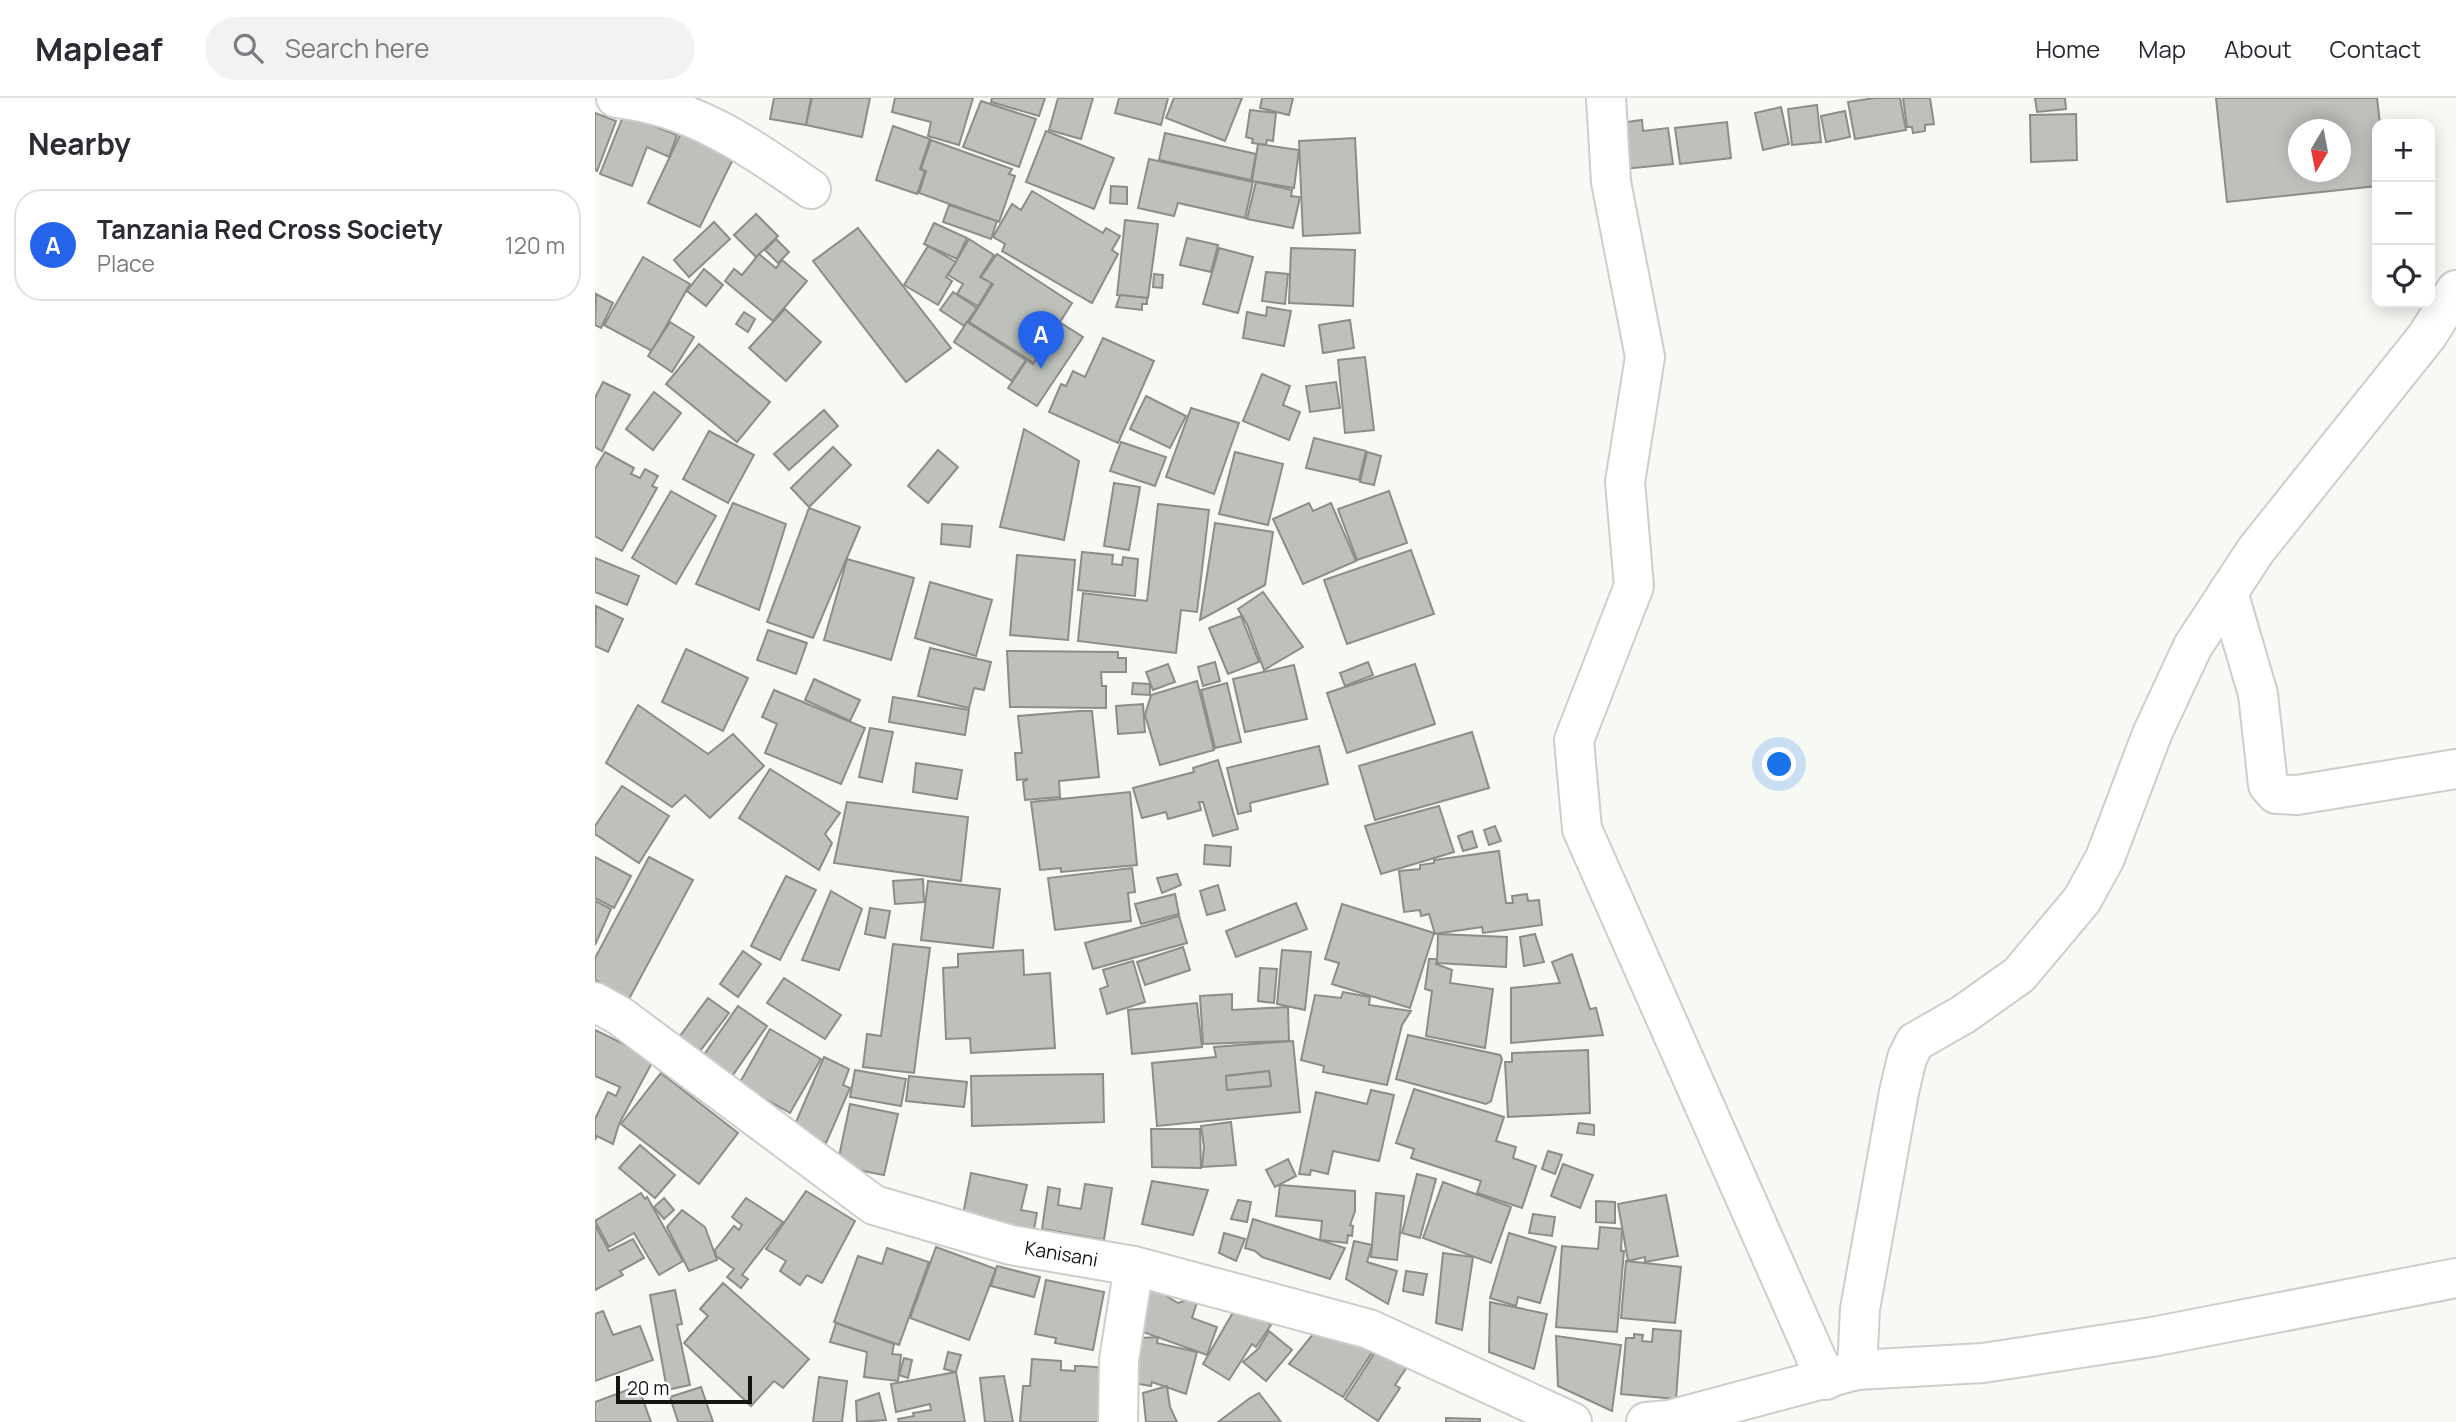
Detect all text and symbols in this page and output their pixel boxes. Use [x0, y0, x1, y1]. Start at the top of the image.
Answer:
search box [205, 17, 695, 80]
text: Mapleaf [35, 26, 163, 71]
icon: search [229, 29, 267, 67]
text: Search here [285, 30, 429, 66]
text: Home [2035, 32, 2100, 65]
text: Map [2138, 32, 2186, 65]
text: About [2224, 32, 2292, 65]
text: Contact [2330, 32, 2421, 65]
north arrow [2288, 119, 2351, 182]
map controls [2372, 119, 2435, 308]
button: + [2372, 119, 2435, 182]
text: Nearby [28, 123, 131, 164]
button: − [2372, 182, 2435, 245]
text: Tanzania Red Cross Society [97, 211, 443, 247]
text: A [45, 229, 61, 261]
text: 120 m [505, 229, 565, 261]
button: locate [2372, 245, 2435, 308]
text: Place [97, 247, 155, 279]
pin: A [1018, 311, 1064, 369]
your location [1762, 747, 1796, 781]
street label: Kanisani [1023, 1235, 1100, 1273]
scale bar [616, 1373, 753, 1405]
text: 20 m [627, 1375, 669, 1401]

